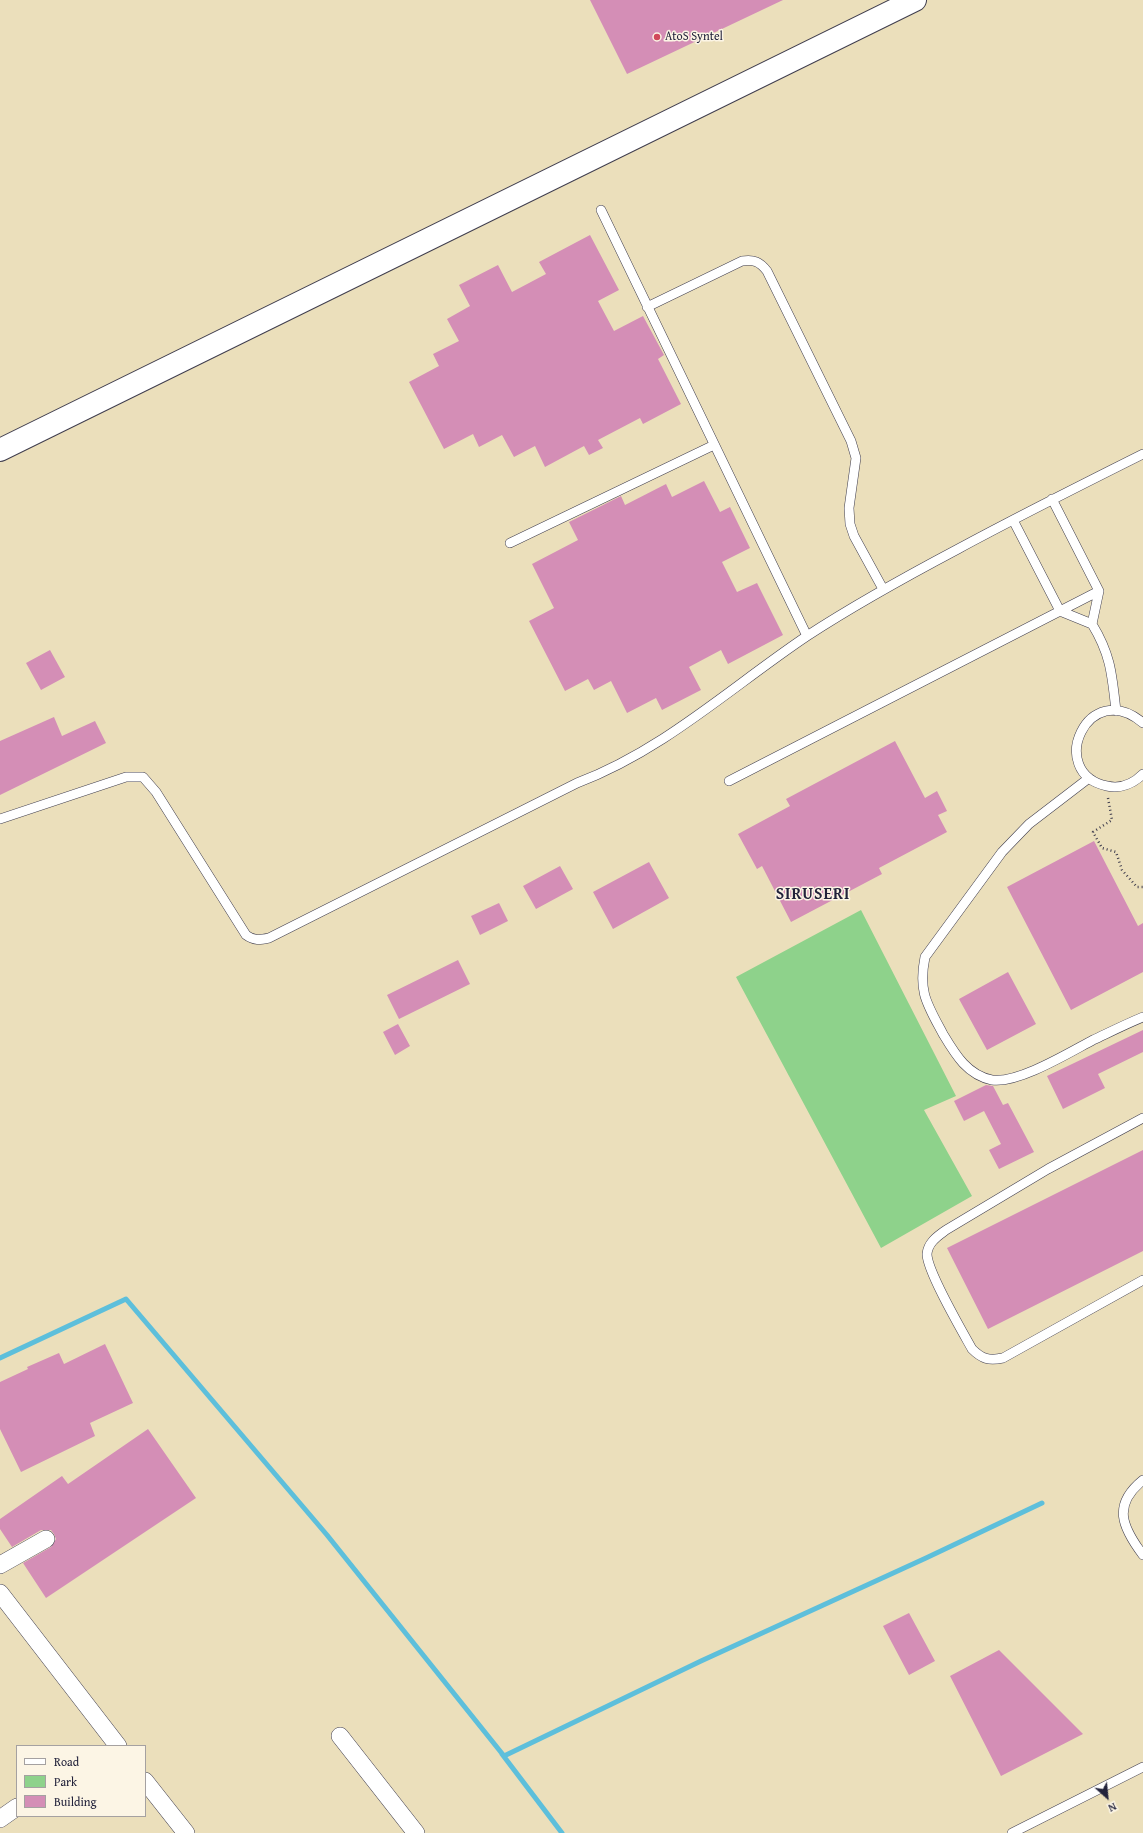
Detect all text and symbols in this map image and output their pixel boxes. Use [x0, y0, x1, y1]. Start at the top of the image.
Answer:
place label: AtoS Syntel [665, 30, 723, 44]
marker: AtoS Syntel [652, 32, 662, 42]
district label: SIRUSERI [776, 885, 850, 905]
legend [16, 1745, 146, 1817]
text: Road [54, 1753, 79, 1770]
text: Park [54, 1773, 77, 1790]
north arrow [1087, 1777, 1127, 1817]
text: Building [54, 1793, 97, 1810]
text: N [1106, 1799, 1119, 1816]

